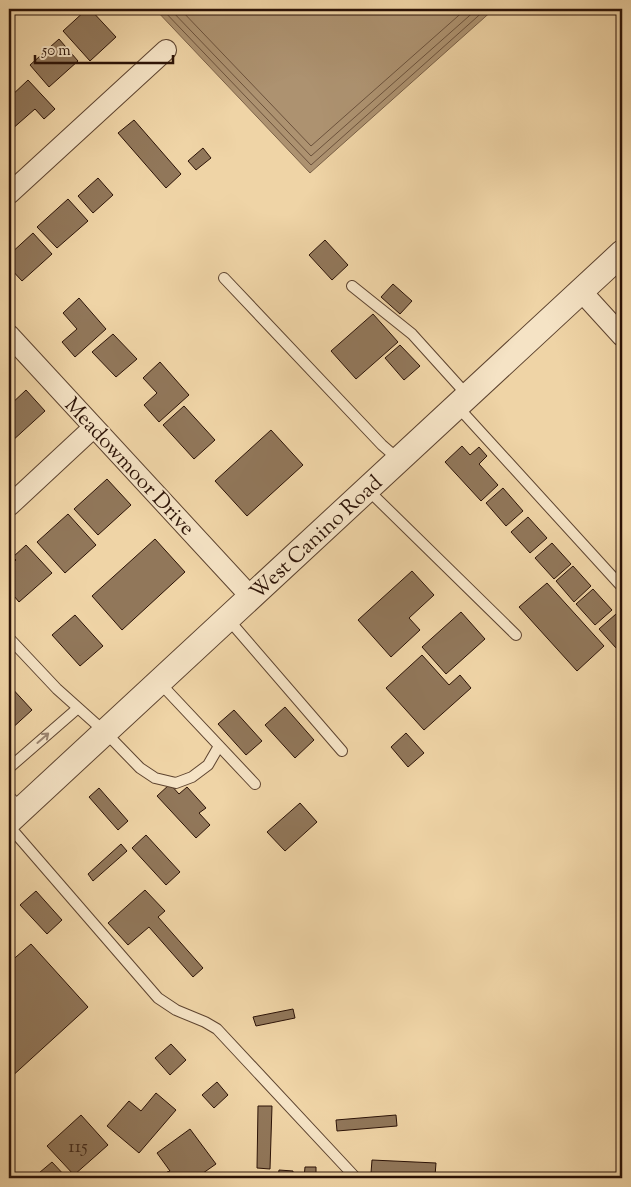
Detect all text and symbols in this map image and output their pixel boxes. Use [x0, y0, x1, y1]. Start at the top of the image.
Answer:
scale bar [35, 32, 172, 64]
text: 50 m [41, 41, 71, 62]
street label: Meadowmoor Drive [56, 392, 201, 543]
street label: West Canino Road [244, 469, 390, 608]
one-way arrow [37, 732, 50, 744]
house number: 115 [68, 1134, 88, 1161]

